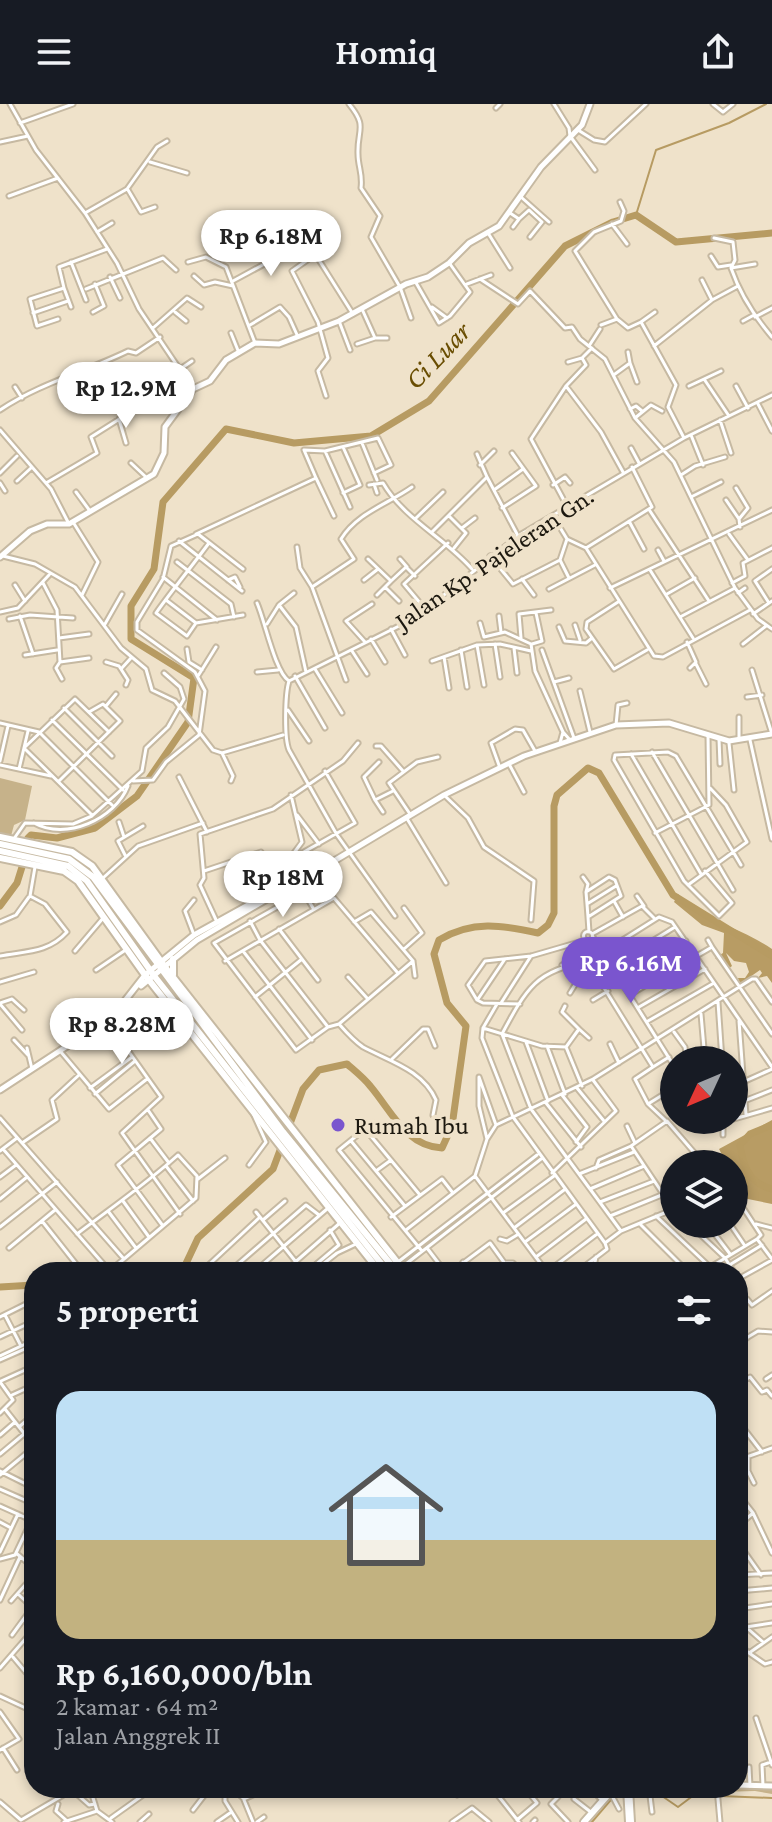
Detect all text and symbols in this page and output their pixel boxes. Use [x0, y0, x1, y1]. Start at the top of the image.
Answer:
icon: menu [32, 30, 76, 74]
icon: share [696, 30, 740, 74]
text: Homiq [335, 32, 437, 72]
pin: Rp 6.18M [188, 210, 354, 278]
text: Rp 6.18M [219, 221, 323, 250]
water label: Ci Luar [398, 315, 477, 395]
pin: Rp 12.9M [43, 362, 209, 430]
text: Rp 12.9M [75, 373, 177, 402]
street label: Jalan Kp. Pajeleran Gn. [388, 481, 599, 637]
pin: Rp 18M [218, 851, 348, 919]
text: Rp 18M [242, 862, 324, 891]
pin: Rp 6.16M [548, 937, 714, 1005]
text: Rp 6.16M [580, 948, 682, 977]
pin: Rp 8.28M [39, 998, 205, 1066]
text: Rp 8.28M [68, 1009, 176, 1038]
north arrow [660, 1046, 748, 1134]
map controls [660, 1046, 748, 1238]
place label: Rumah Ibu [354, 1111, 469, 1140]
marker: Rumah Ibu [329, 1116, 347, 1134]
button: layers [660, 1150, 748, 1238]
icon: filters [672, 1288, 716, 1332]
text: 5 properti [56, 1292, 199, 1329]
icon: home [314, 1443, 458, 1587]
text: Rp 6,160,000/bln [56, 1655, 312, 1692]
text: 2 kamar · 64 m² [56, 1692, 218, 1721]
text: Jalan Anggrek II [56, 1721, 220, 1750]

